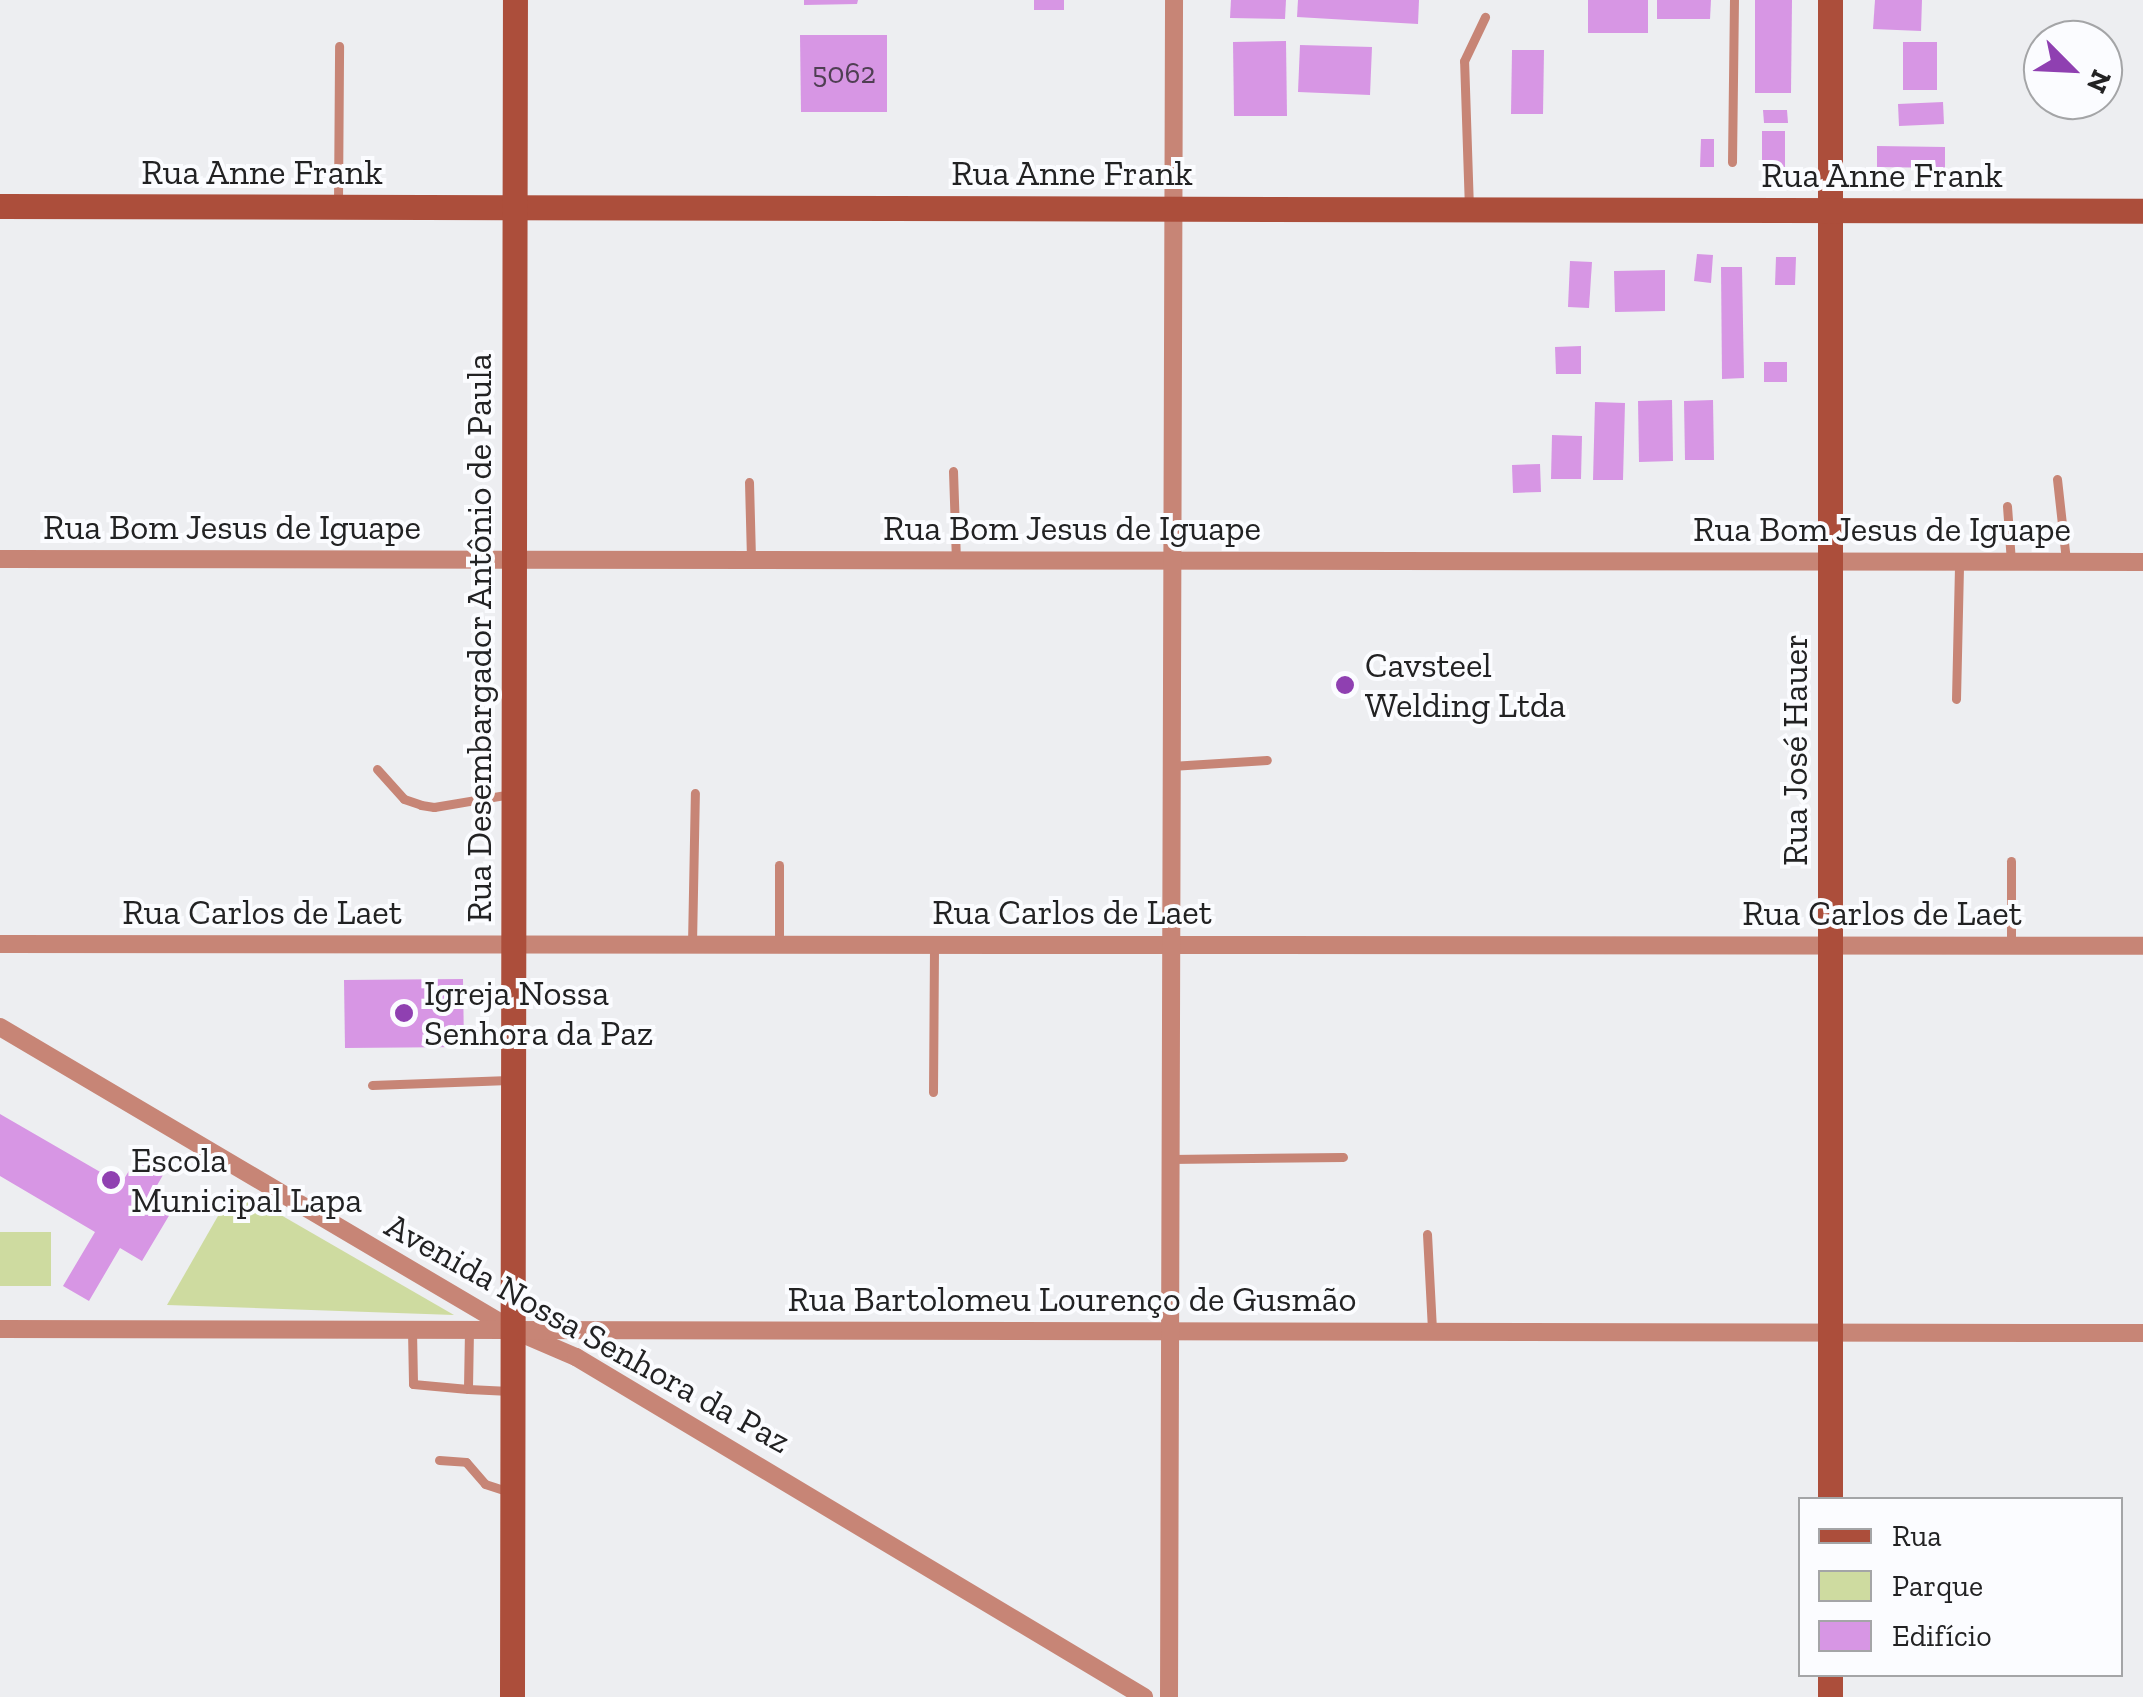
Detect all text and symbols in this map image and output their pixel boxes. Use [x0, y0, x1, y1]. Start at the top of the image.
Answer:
north arrow [2023, 20, 2123, 120]
house number: 5062 [812, 55, 876, 91]
text: N [2080, 65, 2118, 98]
street label: Rua Anne Frank [141, 151, 383, 193]
street label: Rua Anne Frank [951, 152, 1193, 194]
street label: Rua Anne Frank [1761, 154, 2003, 196]
street label: Rua Desembargador Antônio de Paula [458, 352, 500, 924]
street label: Rua Bom Jesus de Iguape [43, 506, 421, 548]
street label: Rua Bom Jesus de Iguape [883, 507, 1261, 549]
street label: Rua Bom Jesus de Iguape [1693, 508, 2071, 550]
street label: Rua José Hauer [1774, 634, 1816, 866]
place label: Cavsteel Welding Ltda [1365, 644, 1566, 726]
marker: Cavsteel Welding Ltda [1334, 674, 1356, 696]
street label: Rua Carlos de Laet [122, 891, 402, 933]
street label: Rua Carlos de Laet [932, 891, 1212, 933]
street label: Rua Carlos de Laet [1742, 892, 2022, 934]
place label: Igreja Nossa Senhora da Paz [424, 972, 653, 1054]
marker: Igreja Nossa Senhora da Paz [393, 1002, 415, 1024]
place label: Escola Municipal Lapa [131, 1139, 362, 1221]
marker: Escola Municipal Lapa [100, 1169, 122, 1191]
street label: Avenida Nossa Senhora da Paz [378, 1204, 798, 1462]
street label: Rua Bartolomeu Lourenço de Gusmão [787, 1278, 1357, 1320]
legend [1798, 1497, 2123, 1677]
text: Rua [1892, 1518, 1942, 1554]
text: Parque [1892, 1568, 1983, 1604]
text: Edifício [1892, 1618, 1992, 1654]

